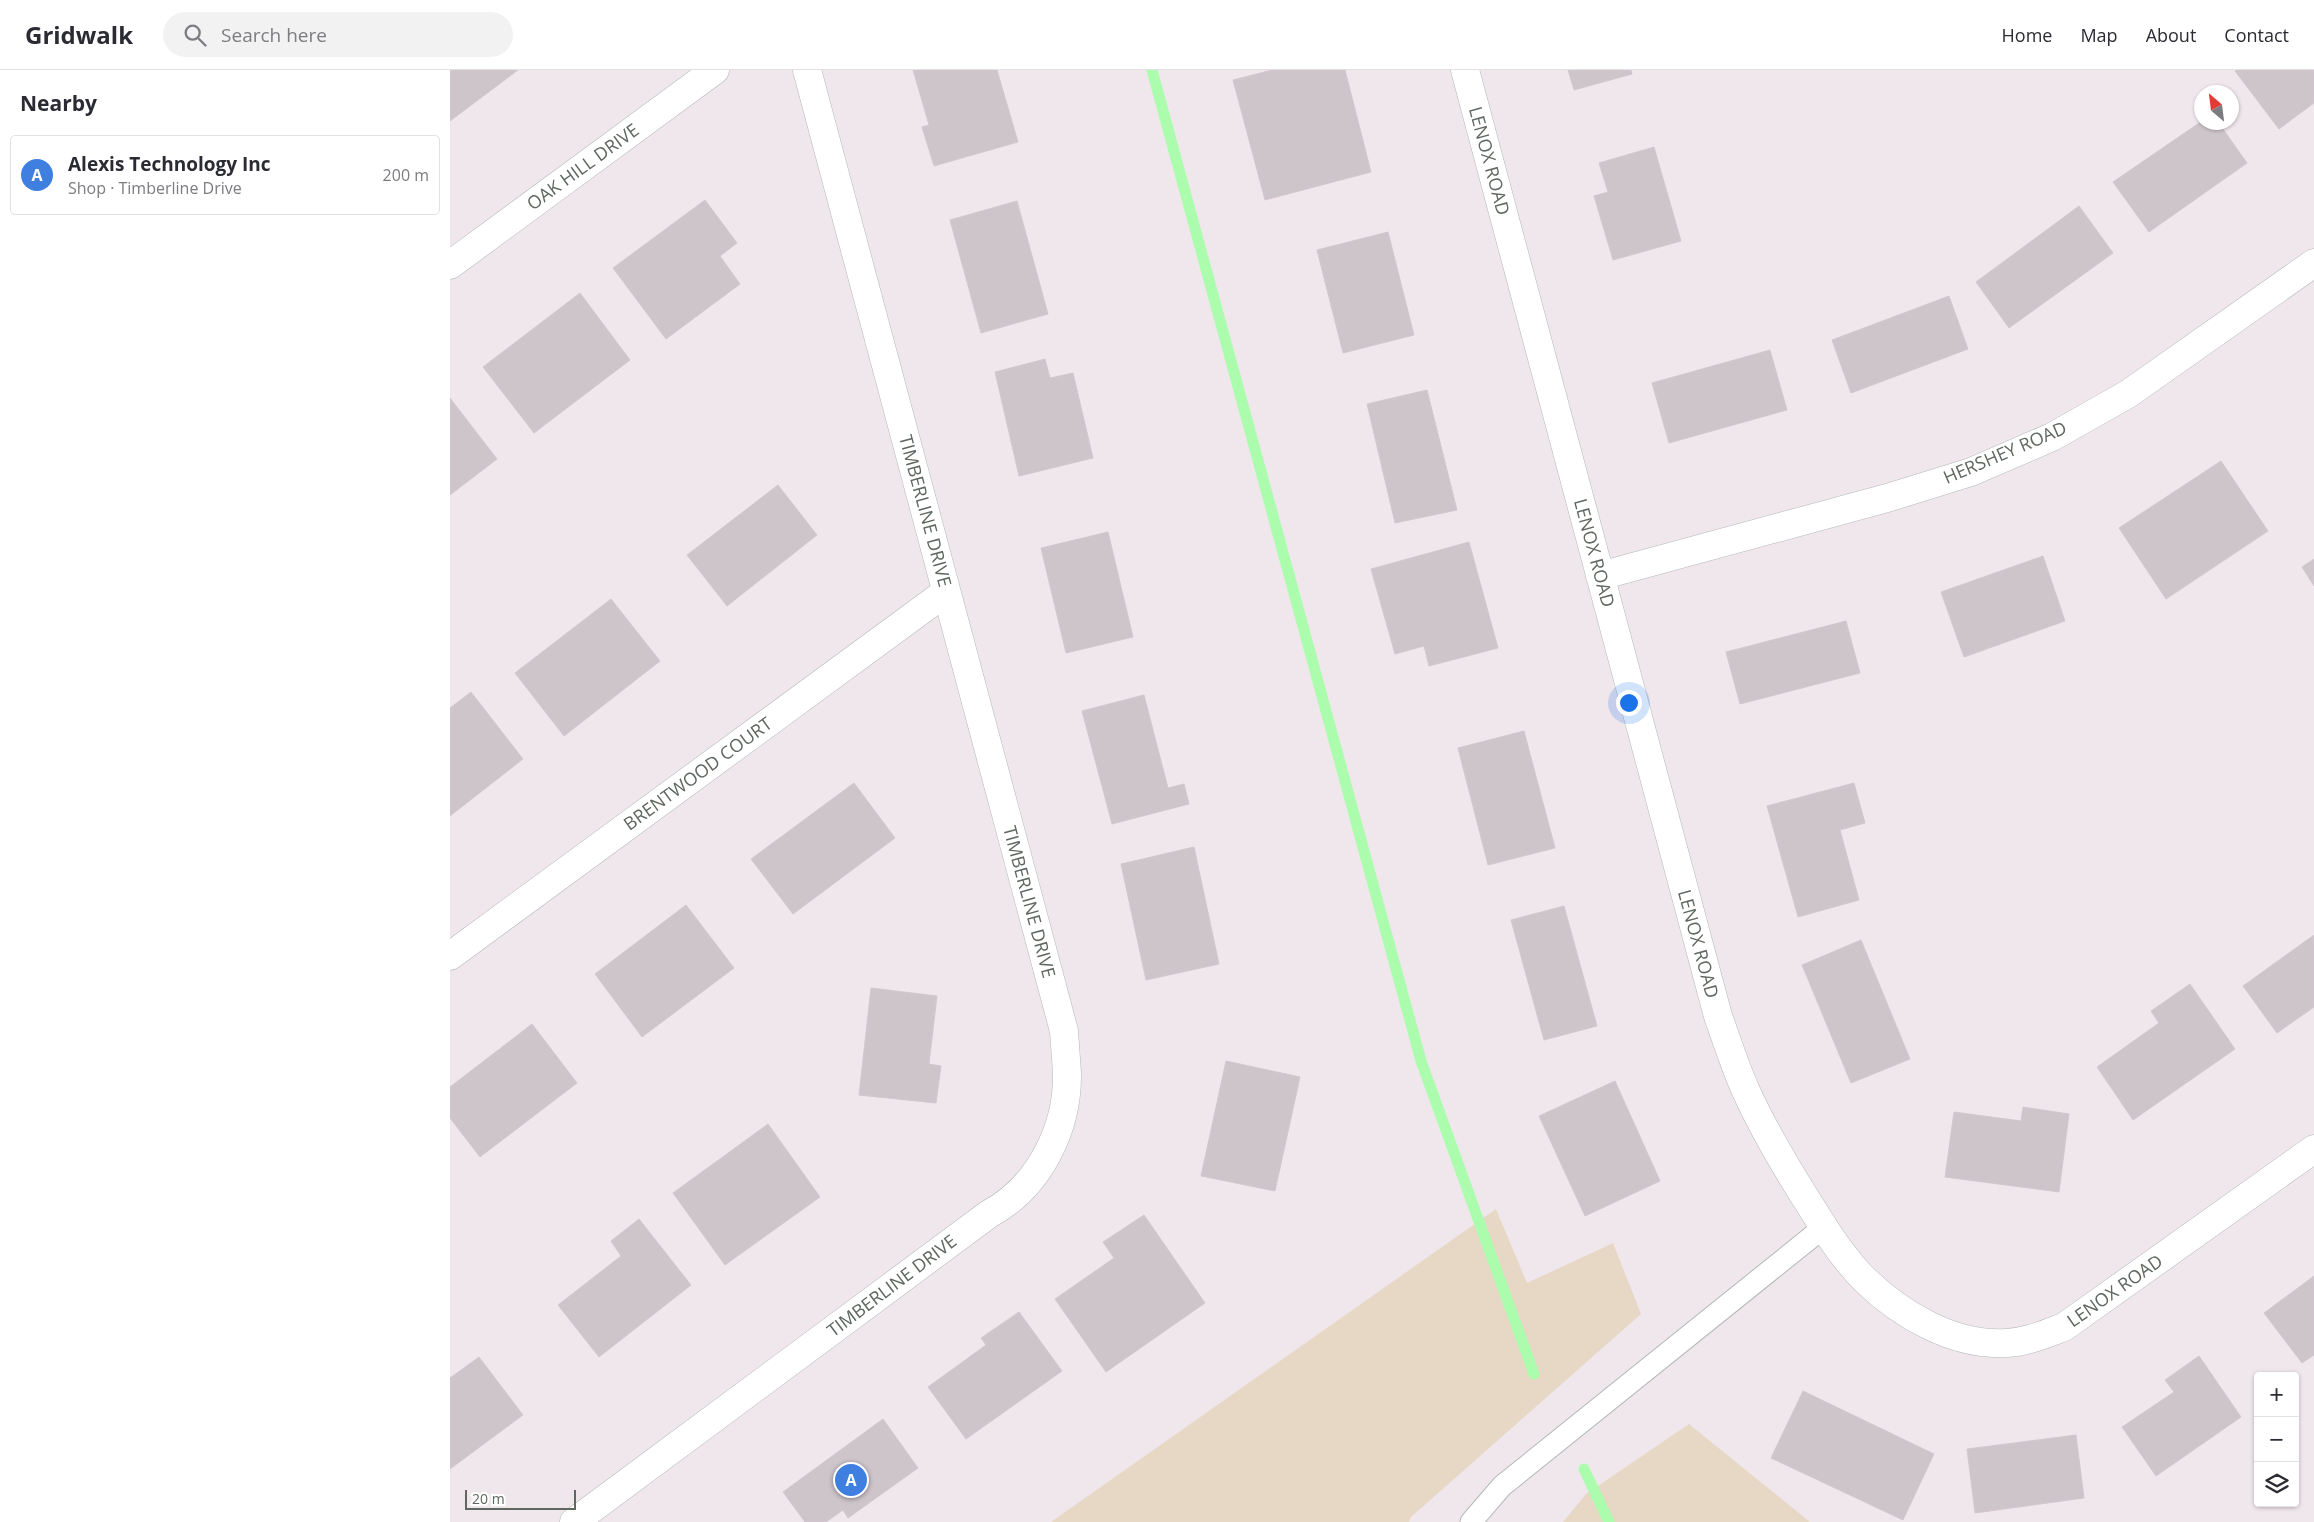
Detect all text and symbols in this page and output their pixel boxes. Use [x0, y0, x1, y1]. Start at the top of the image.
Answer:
search box [163, 12, 513, 57]
text: Gridwalk [25, 18, 133, 51]
icon: search [181, 21, 209, 49]
text: Search here [221, 22, 327, 48]
text: Home [2002, 23, 2052, 47]
text: Map [2080, 23, 2118, 47]
text: About [2146, 23, 2196, 47]
text: Contact [2224, 23, 2289, 47]
north arrow [2194, 85, 2239, 130]
text: Nearby [20, 89, 97, 117]
street label: LENOX ROAD [1464, 104, 1516, 218]
street label: OAK HILL DRIVE [522, 117, 643, 215]
text: Alexis Technology Inc [68, 151, 271, 177]
text: A [31, 164, 43, 186]
text: 200 m [383, 164, 429, 186]
text: Shop · Timberline Drive [68, 177, 242, 199]
street label: HERSHEY ROAD [1939, 415, 2070, 489]
street label: TIMBERLINE DRIVE [894, 432, 958, 589]
street label: LENOX ROAD [1569, 496, 1621, 610]
your location [1616, 690, 1642, 716]
street label: BRENTWOOD COURT [618, 711, 777, 835]
street label: TIMBERLINE DRIVE [998, 823, 1062, 980]
street label: LENOX ROAD [1673, 887, 1725, 1001]
street label: TIMBERLINE DRIVE [822, 1229, 961, 1342]
street label: LENOX ROAD [2062, 1248, 2167, 1332]
map controls [2254, 1372, 2299, 1507]
button: + [2254, 1372, 2299, 1417]
button: − [2254, 1417, 2299, 1462]
pin: A [835, 1461, 867, 1499]
button: layers [2254, 1462, 2299, 1507]
scale bar [465, 1487, 576, 1510]
text: 20 m [472, 1489, 505, 1508]

